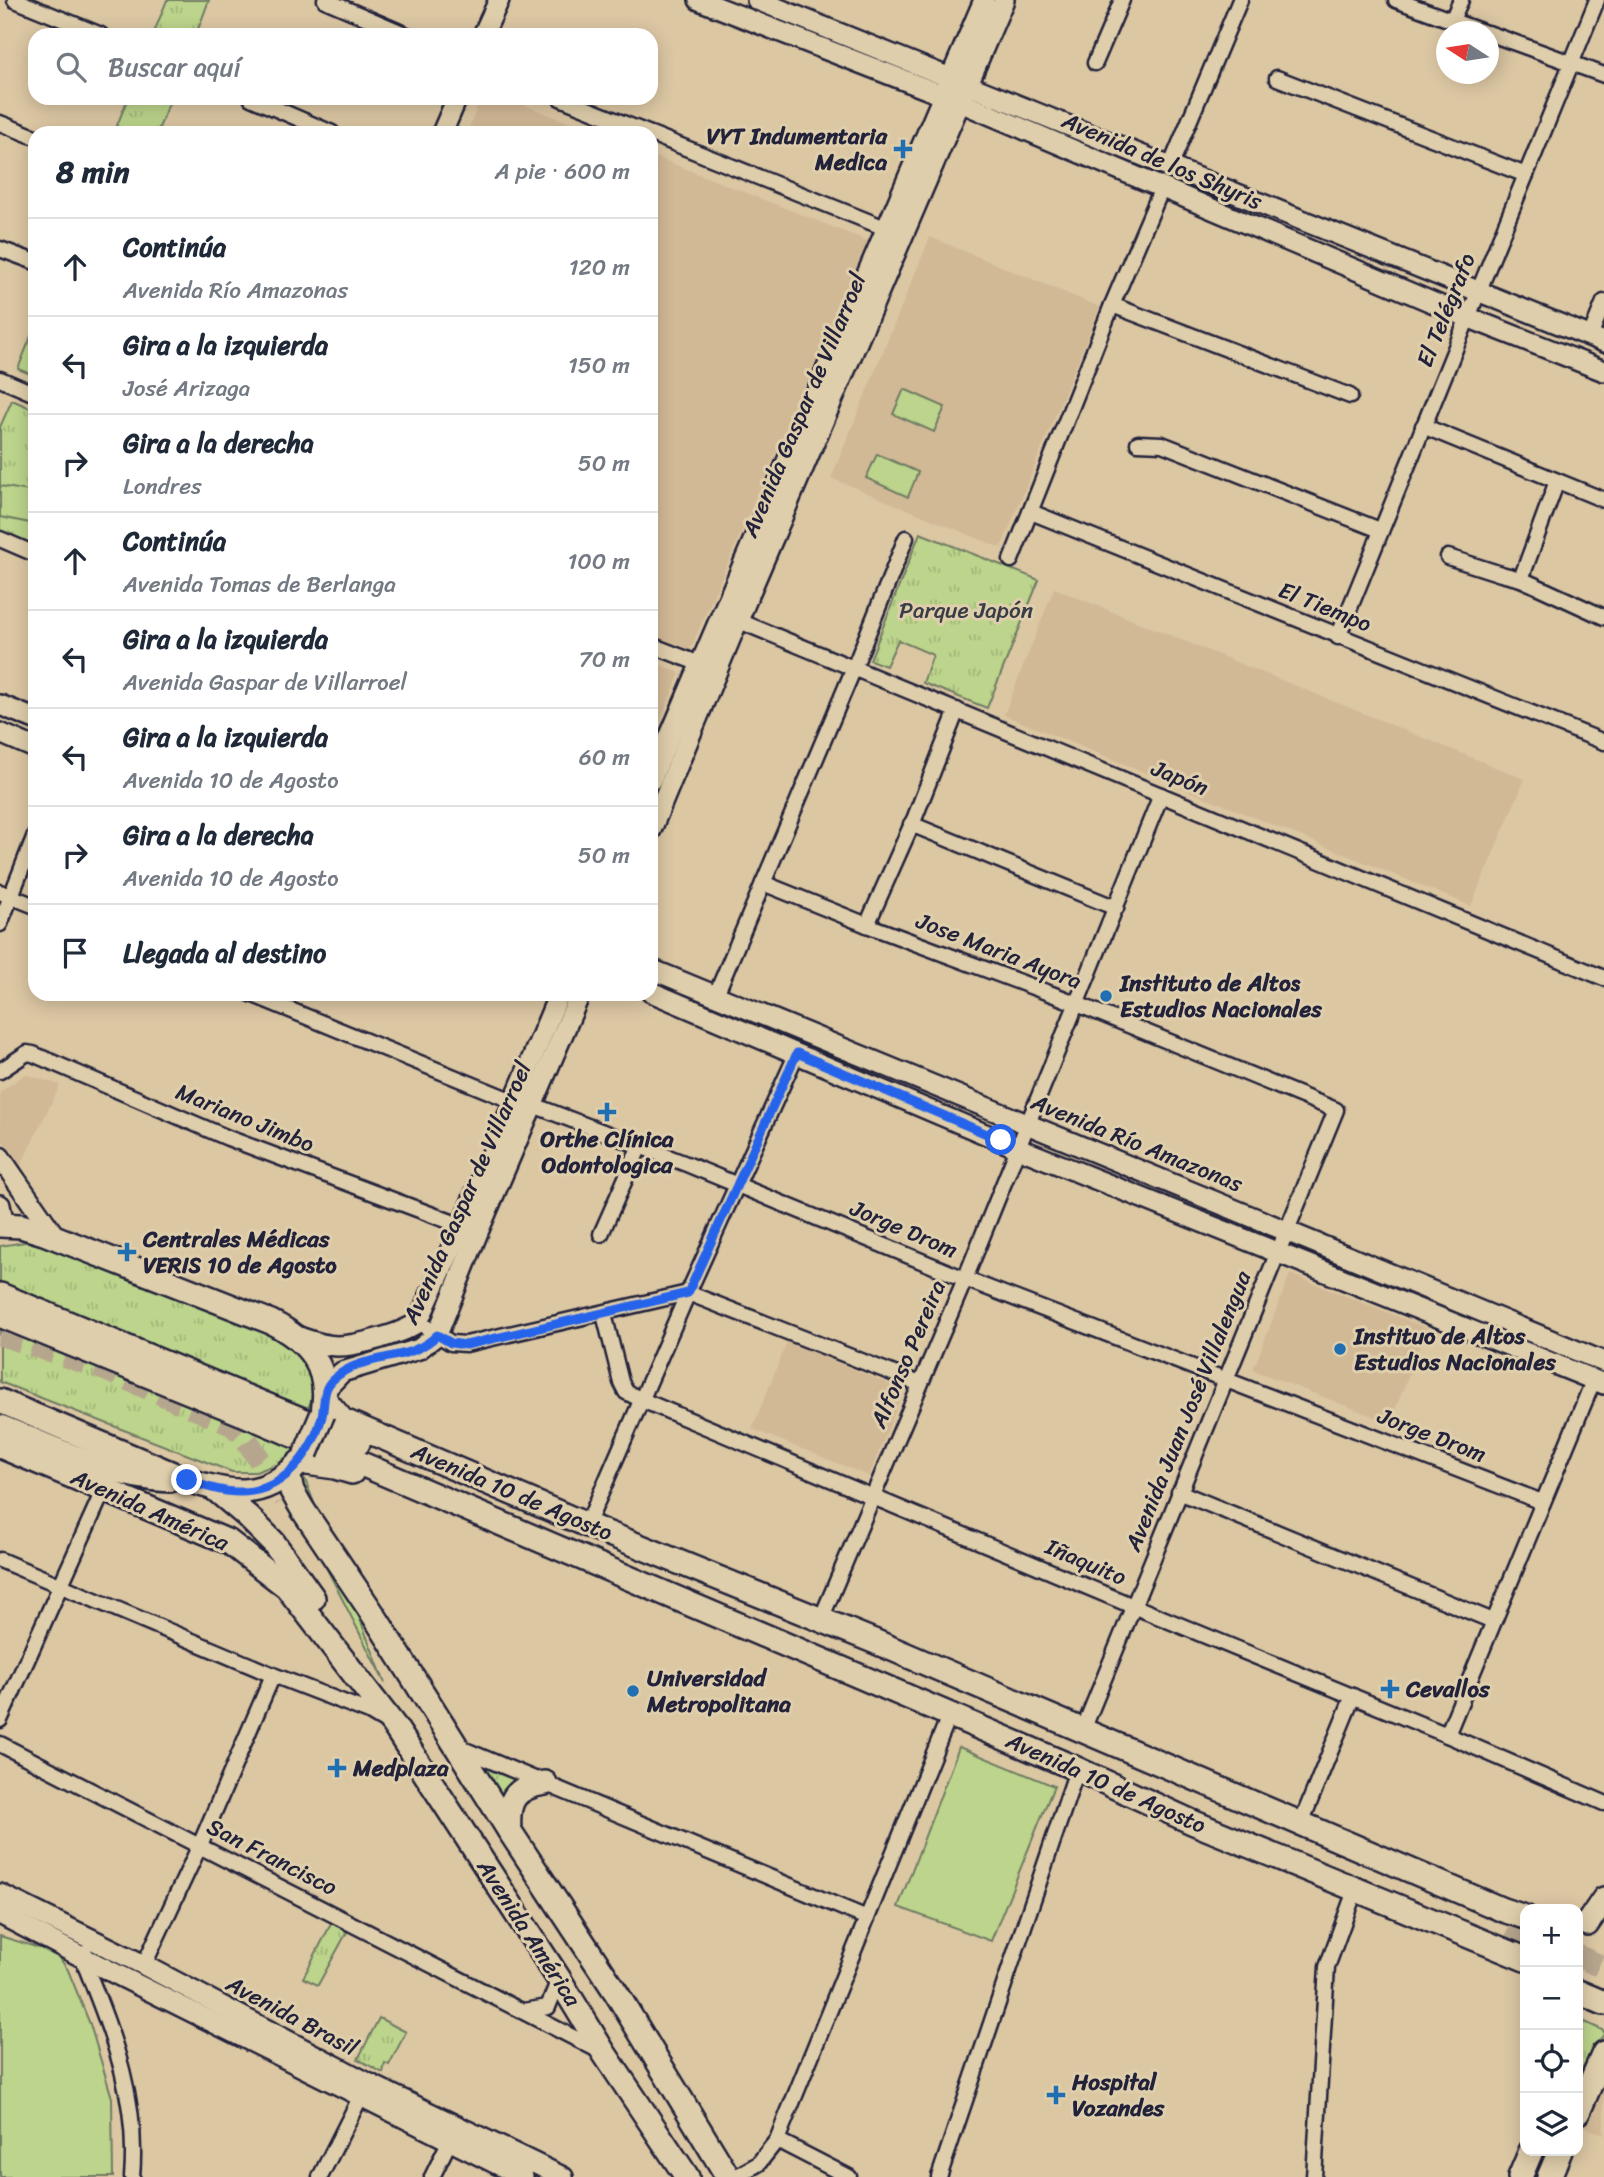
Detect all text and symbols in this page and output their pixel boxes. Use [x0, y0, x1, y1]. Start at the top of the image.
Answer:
north arrow [1436, 21, 1499, 84]
search box [28, 28, 658, 105]
text: Buscar aquí [108, 44, 241, 90]
icon: search [52, 48, 90, 86]
street label: Avenida de los Shyris [1054, 100, 1269, 222]
place label: VYT Indumentaria Medica [706, 116, 888, 183]
marker: VYT Indumentaria Medica [893, 139, 913, 159]
text: 8 min [56, 145, 129, 199]
text: A pie · 600 m [495, 151, 630, 192]
text: Continúa [123, 224, 226, 270]
text: 120 m [569, 247, 630, 288]
street label: El Telégrafo [1404, 247, 1488, 373]
icon: ahead [56, 248, 94, 286]
street label: Avenida Gaspar de Villarroel [729, 266, 879, 545]
text: Avenida Río Amazonas [123, 270, 348, 311]
text: Gira a la izquierda [123, 322, 328, 368]
text: 150 m [568, 345, 630, 386]
icon: left [56, 346, 94, 384]
text: José Arizaga [123, 368, 250, 409]
text: Gira a la derecha [123, 420, 314, 466]
text: 50 m [578, 443, 630, 484]
icon: right [56, 444, 94, 482]
text: Londres [123, 466, 202, 507]
text: Continúa [123, 518, 226, 564]
text: 100 m [567, 541, 630, 582]
icon: ahead [56, 542, 94, 580]
text: Avenida Tomas de Berlanga [123, 564, 396, 605]
street label: El Tiempo [1272, 570, 1378, 644]
park label: Parque Japón [899, 590, 1033, 631]
text: Gira a la izquierda [123, 616, 328, 662]
text: 70 m [579, 639, 630, 680]
icon: left [56, 640, 94, 678]
text: Avenida Gaspar de Villarroel [123, 662, 407, 703]
text: Gira a la izquierda [123, 714, 328, 760]
text: 60 m [579, 737, 630, 778]
icon: left [56, 738, 94, 776]
street label: Japón [1144, 748, 1215, 808]
text: Avenida 10 de Agosto [123, 760, 339, 801]
text: Gira a la derecha [123, 812, 314, 858]
text: 50 m [578, 835, 630, 876]
icon: right [56, 836, 94, 874]
text: Avenida 10 de Agosto [123, 858, 339, 899]
street label: Jose Maria Ayora [909, 900, 1088, 1001]
text: Llegada al destino [123, 930, 326, 976]
icon: arrive [56, 934, 94, 972]
place label: Instituto de Altos Estudios Nacionales [1119, 963, 1322, 1030]
marker: Instituto de Altos Estudios Nacionales [1098, 988, 1114, 1004]
street label: Avenida Gaspar de Villarroel [390, 1055, 544, 1332]
street label: Mariano Jimbo [169, 1072, 321, 1164]
street label: Avenida Río Amazonas [1024, 1081, 1249, 1204]
marker: Orthe Clínica Odontologica [597, 1102, 617, 1122]
place label: Orthe Clínica Odontologica [540, 1119, 674, 1186]
route start [985, 1124, 1016, 1155]
street label: Jorge Drom [843, 1188, 965, 1270]
place label: Centrales Médicas VERIS 10 de Agosto [142, 1219, 337, 1286]
marker: Centrales Médicas VERIS 10 de Agosto [117, 1242, 137, 1262]
street label: Avenida Juan José Villalengua [1112, 1264, 1263, 1559]
street label: Alfonso Pereira [858, 1273, 958, 1435]
place label: Instituo de Altos Estudios Nacionales [1353, 1316, 1556, 1383]
marker: Instituo de Altos Estudios Nacionales [1332, 1341, 1348, 1357]
street label: Jorge Drom [1371, 1395, 1493, 1475]
street label: Avenida 10 de Agosto [404, 1431, 619, 1553]
street label: Avenida América [63, 1456, 236, 1563]
route end [171, 1464, 202, 1495]
street label: Iñaquito [1038, 1526, 1133, 1598]
place label: Universidad Metropolitana [646, 1658, 791, 1725]
place label: Cevallos [1405, 1669, 1491, 1710]
marker: Cevallos [1380, 1679, 1400, 1699]
marker: Universidad Metropolitana [625, 1683, 641, 1699]
street label: Avenida 10 de Agosto [998, 1720, 1213, 1846]
place label: Medplaza [352, 1748, 449, 1789]
marker: Medplaza [327, 1758, 347, 1778]
street label: San Francisco [199, 1807, 345, 1908]
street label: Avenida América [465, 1850, 593, 2016]
map controls [1520, 1904, 1583, 2156]
button: + [1520, 1904, 1583, 1967]
street label: Avenida Brasil [217, 1963, 366, 2068]
button: − [1520, 1967, 1583, 2030]
button: locate [1520, 2030, 1583, 2093]
place label: Hospital Vozandes [1071, 2062, 1165, 2129]
marker: Hospital Vozandes [1046, 2085, 1066, 2105]
button: layers [1520, 2093, 1583, 2156]

